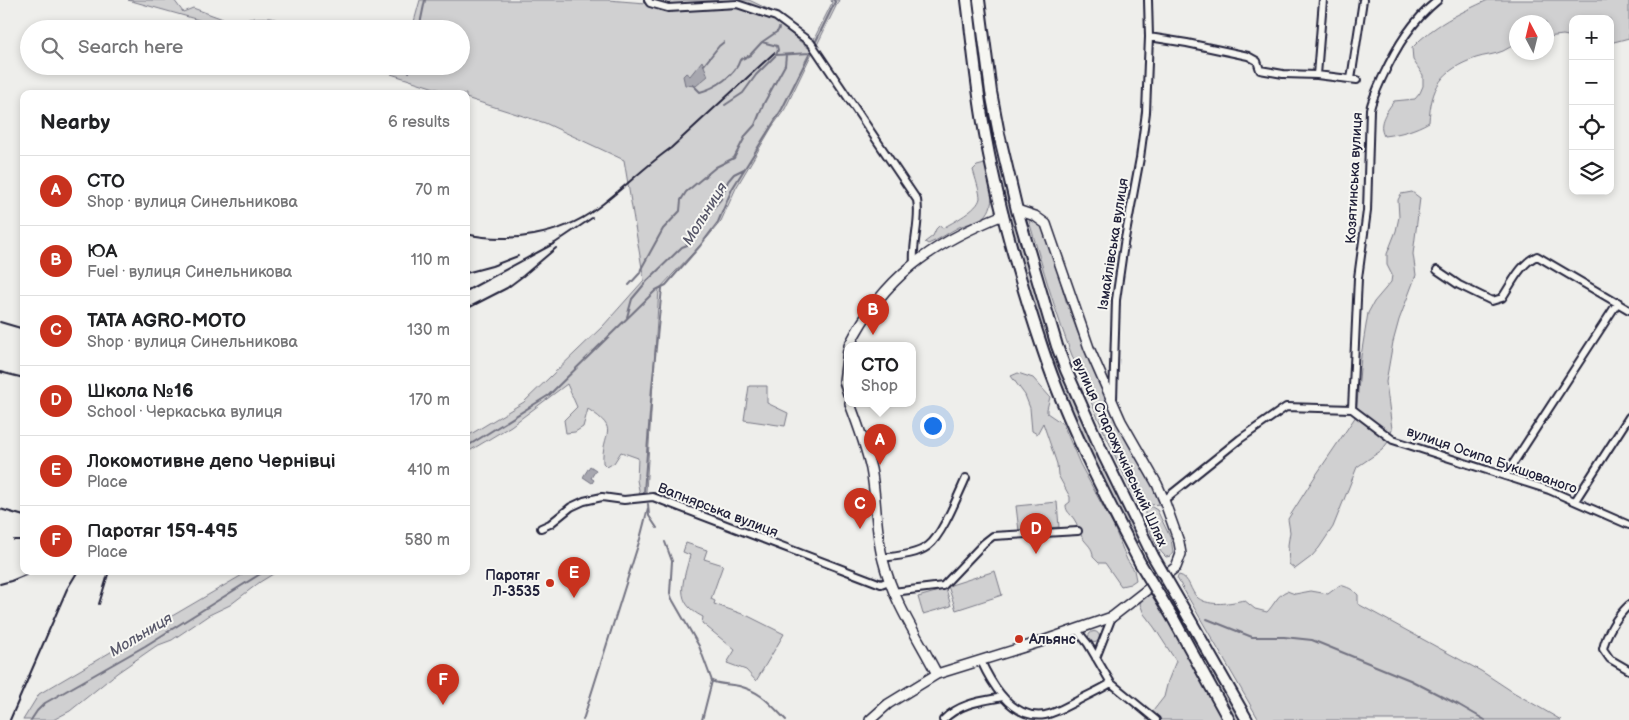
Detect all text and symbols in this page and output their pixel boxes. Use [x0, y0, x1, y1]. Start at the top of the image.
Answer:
north arrow [1509, 15, 1554, 60]
map controls [1569, 15, 1614, 195]
button: + [1569, 15, 1614, 60]
search box [20, 20, 470, 75]
icon: search [38, 34, 66, 62]
text: Search here [78, 36, 183, 59]
button: − [1569, 60, 1614, 105]
button: locate [1569, 105, 1614, 150]
text: Nearby [40, 110, 110, 135]
street label: Козятинська вулиця [1342, 112, 1366, 244]
text: 6 results [388, 113, 450, 132]
button: layers [1569, 150, 1614, 195]
text: СТО [87, 170, 125, 193]
street label: Ізмайлівська вулиця [1094, 177, 1132, 311]
water label: Мольниця [678, 179, 732, 249]
text: A [51, 181, 61, 200]
text: 70 m [415, 181, 450, 200]
text: Shop · вулиця Синельникова [87, 193, 298, 212]
text: ЮА [87, 240, 117, 263]
text: B [50, 251, 62, 270]
text: 110 m [411, 251, 450, 270]
text: Fuel · вулиця Синельникова [87, 263, 292, 282]
pin: B [857, 294, 889, 335]
text: TATA AGRO-MOTO [87, 310, 246, 333]
text: C [50, 321, 62, 340]
text: 130 m [407, 321, 450, 340]
text: Shop · вулиця Синельникова [87, 333, 298, 352]
popup [844, 342, 916, 407]
text: СТО [861, 354, 899, 377]
street label: вулиця Старожучківський Шлях [1069, 355, 1172, 550]
text: Shop [861, 377, 898, 396]
text: Школа №16 [87, 380, 194, 403]
text: D [50, 391, 62, 410]
text: 170 m [409, 391, 450, 410]
text: School · Черкаська вулиця [87, 403, 282, 422]
your location [920, 413, 946, 439]
street label: вулиця Осипа Букшованого [1405, 423, 1579, 497]
pin: A [864, 424, 896, 465]
text: Локомотивне депо Чернівці [87, 450, 336, 473]
text: E [51, 461, 61, 480]
text: 410 m [407, 461, 450, 480]
text: Place [87, 473, 128, 492]
street label: Вапнярська вулиця [655, 479, 781, 541]
pin: C [844, 488, 876, 529]
pin: D [1020, 513, 1052, 554]
text: Паротяг 159-495 [87, 520, 238, 543]
text: F [51, 531, 61, 550]
text: 580 m [405, 531, 450, 550]
text: Place [87, 543, 128, 562]
pin: E [558, 557, 590, 598]
place label: Паротяг Л-3535 [485, 567, 540, 600]
marker: Паротяг Л-3535 [544, 577, 556, 589]
water label: Мольниця [106, 608, 177, 661]
place label: Альянс [1028, 631, 1076, 648]
marker: Альянс [1013, 633, 1025, 645]
pin: F [427, 664, 459, 705]

